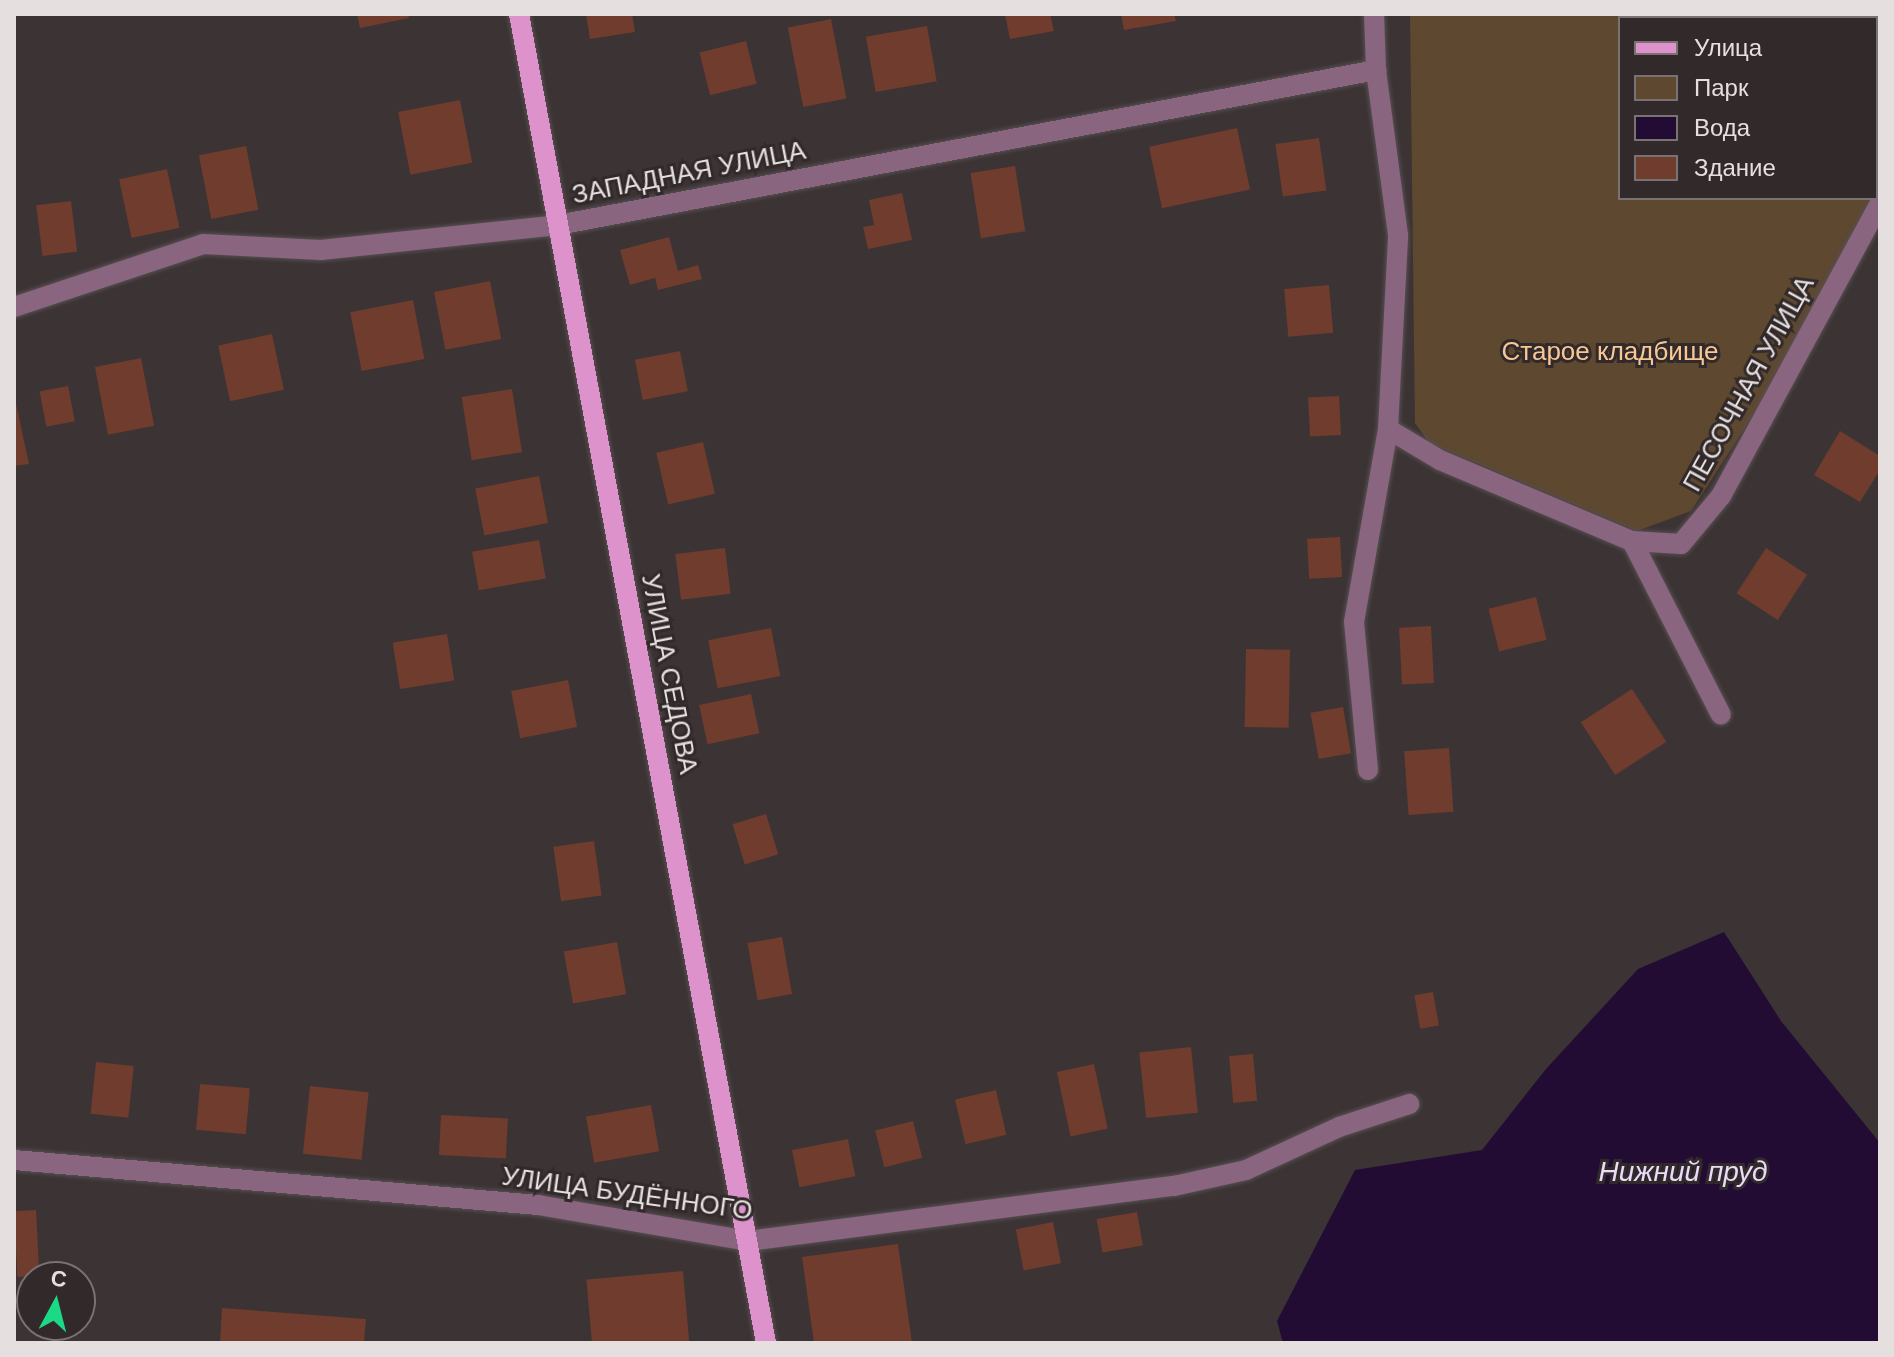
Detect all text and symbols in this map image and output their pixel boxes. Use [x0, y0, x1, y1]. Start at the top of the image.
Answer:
legend [1618, 16, 1878, 200]
text: Улица [1694, 34, 1762, 61]
text: Парк [1694, 74, 1748, 101]
text: Вода [1694, 114, 1750, 141]
street label: ЗАПАДНАЯ УЛИЦА [570, 135, 808, 211]
text: Здание [1694, 154, 1776, 181]
street label: ПЕСОЧНАЯ УЛИЦА [1677, 271, 1821, 497]
park label: Старое кладбище [1502, 336, 1718, 368]
street label: УЛИЦА СЕДОВА [634, 571, 704, 777]
water label: Нижний пруд [1599, 1155, 1767, 1189]
street label: УЛИЦА БУДЁННОГО [500, 1161, 754, 1227]
north arrow [16, 1261, 96, 1341]
text: С [49, 1265, 68, 1292]

